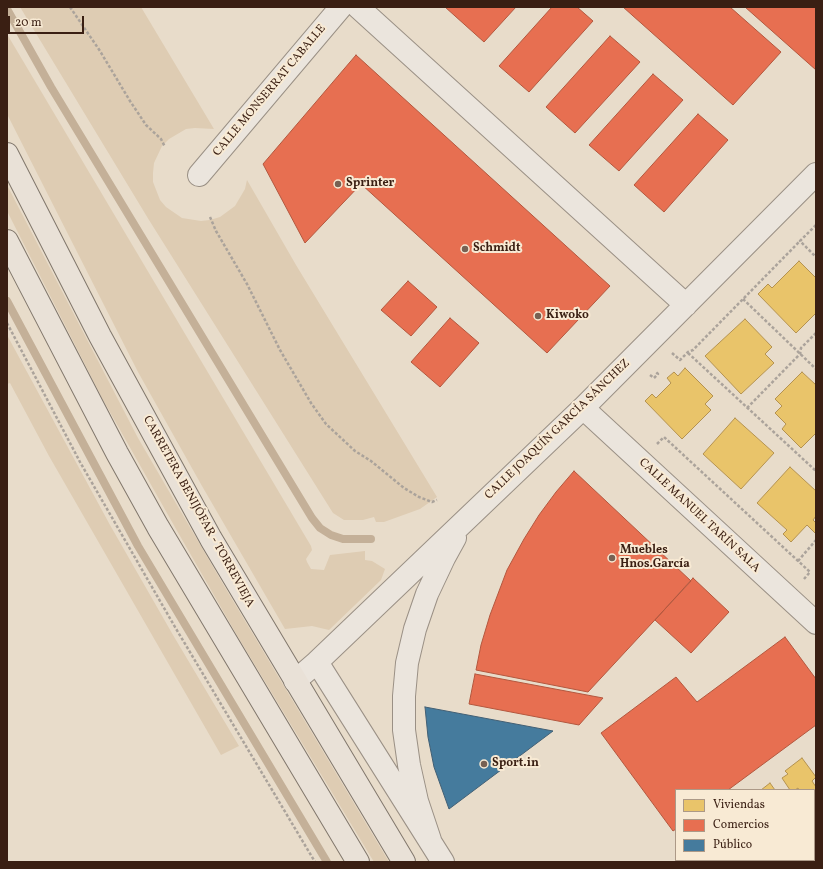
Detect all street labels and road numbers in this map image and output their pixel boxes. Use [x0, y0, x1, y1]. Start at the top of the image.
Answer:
street label: CALLE MONSERRAT CABALLE [211, 22, 329, 160]
street label: CALLE JOAQUÍN GARCÍA SÁNCHEZ [483, 357, 633, 503]
street label: CARRETERA BENIJÓFAR - TORREVIEJA [139, 414, 257, 610]
street label: CALLE MANUEL TARÍN SALA [635, 456, 763, 576]

